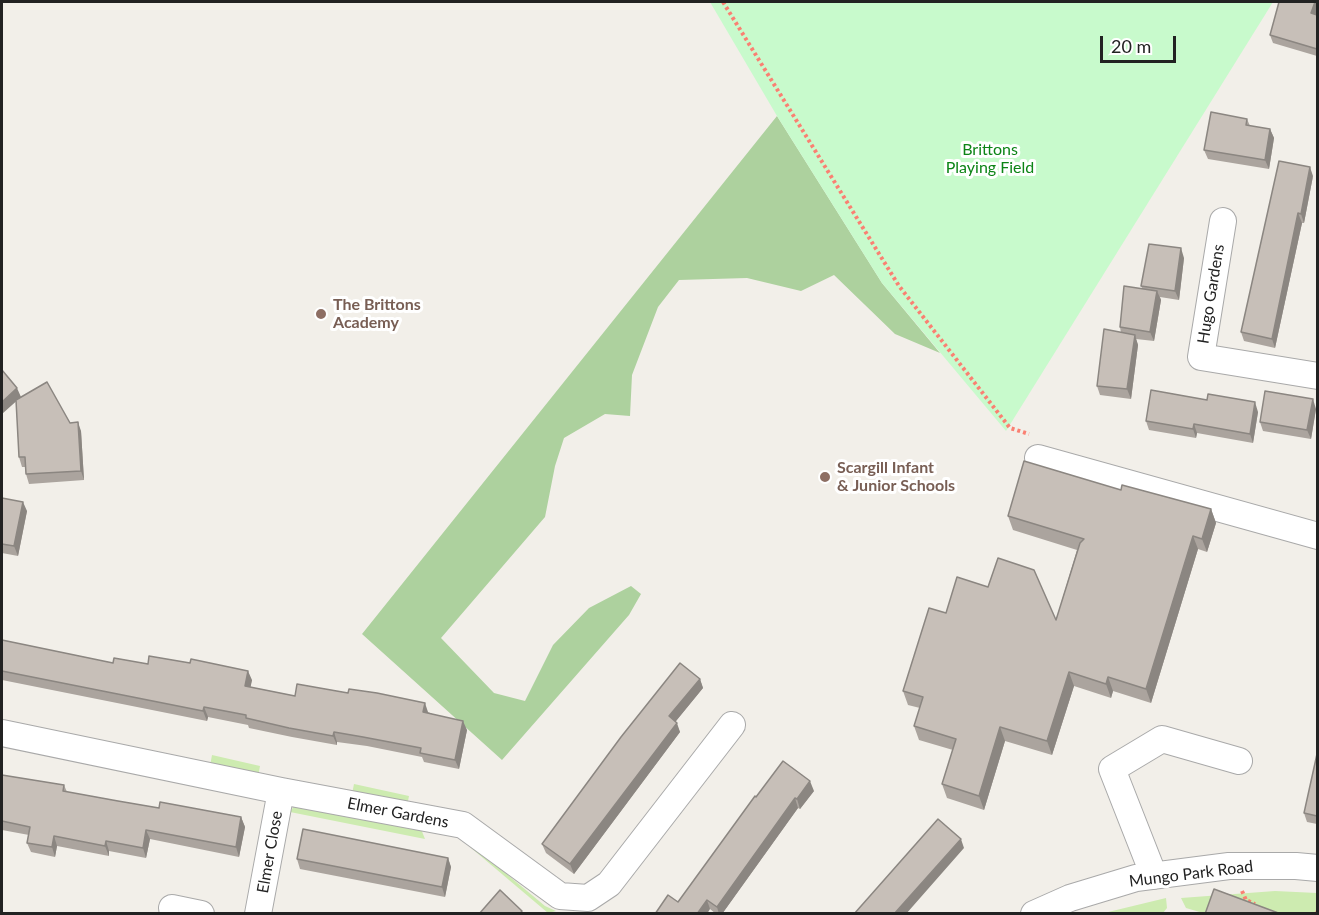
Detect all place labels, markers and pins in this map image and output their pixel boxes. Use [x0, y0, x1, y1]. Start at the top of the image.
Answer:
place label: The Brittons Academy [333, 295, 421, 333]
marker: The Brittons Academy [314, 307, 328, 321]
place label: Scargill Infant & Junior Schools [837, 458, 955, 496]
marker: Scargill Infant & Junior Schools [818, 470, 832, 484]

